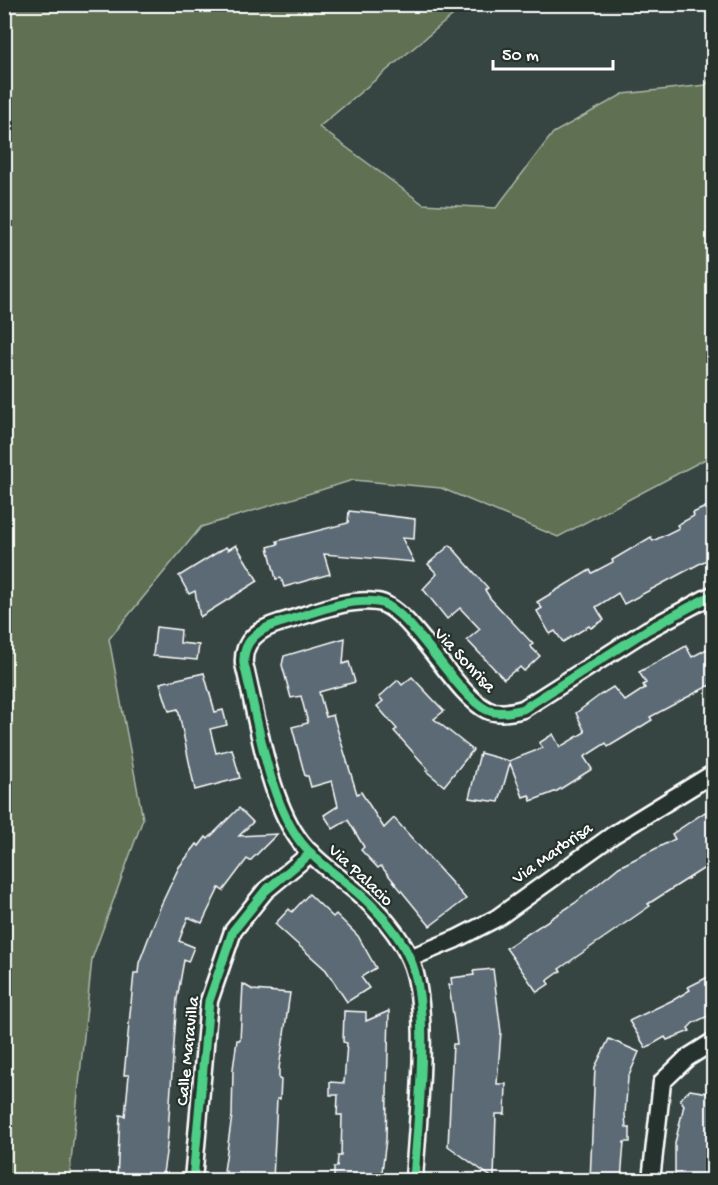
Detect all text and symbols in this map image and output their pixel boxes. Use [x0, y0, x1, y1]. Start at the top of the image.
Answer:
scale bar [493, 33, 613, 71]
text: 50 m [502, 46, 539, 67]
street label: Via Sonrisa [428, 623, 500, 699]
street label: Via Marbrisa [508, 818, 598, 890]
street label: Via Palacio [322, 840, 397, 911]
street label: Calle Maravilla [173, 994, 205, 1107]

